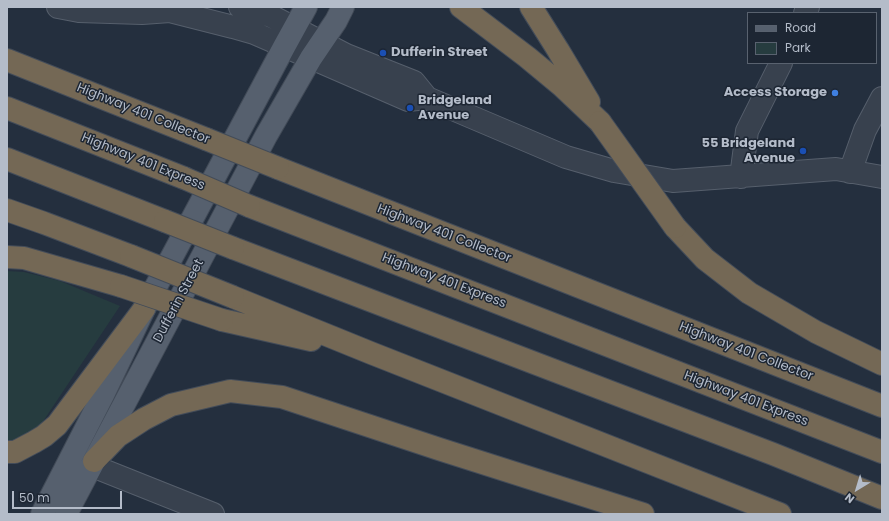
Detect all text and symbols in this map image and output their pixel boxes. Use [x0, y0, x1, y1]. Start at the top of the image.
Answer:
legend [747, 12, 877, 64]
text: Road [785, 19, 816, 36]
text: Park [785, 39, 811, 56]
place label: Dufferin Street [391, 45, 488, 61]
marker: Dufferin Street [378, 48, 388, 58]
street label: Highway 401 Collector [74, 80, 212, 148]
place label: Access Storage [724, 85, 827, 101]
marker: Access Storage [830, 88, 840, 98]
place label: Bridgeland Avenue [418, 93, 492, 124]
marker: Bridgeland Avenue [405, 103, 415, 113]
street label: Highway 401 Express [79, 130, 207, 194]
place label: 55 Bridgeland Avenue [701, 136, 795, 167]
marker: 55 Bridgeland Avenue [798, 146, 808, 156]
street label: Highway 401 Collector [375, 201, 513, 267]
street label: Highway 401 Express [380, 250, 508, 312]
street label: Dufferin Street [151, 257, 207, 345]
street label: Highway 401 Collector [677, 319, 815, 385]
street label: Highway 401 Express [682, 368, 810, 430]
north arrow [837, 469, 877, 509]
scale bar [14, 483, 124, 509]
text: 50 m [19, 489, 50, 506]
text: N [841, 490, 858, 507]

